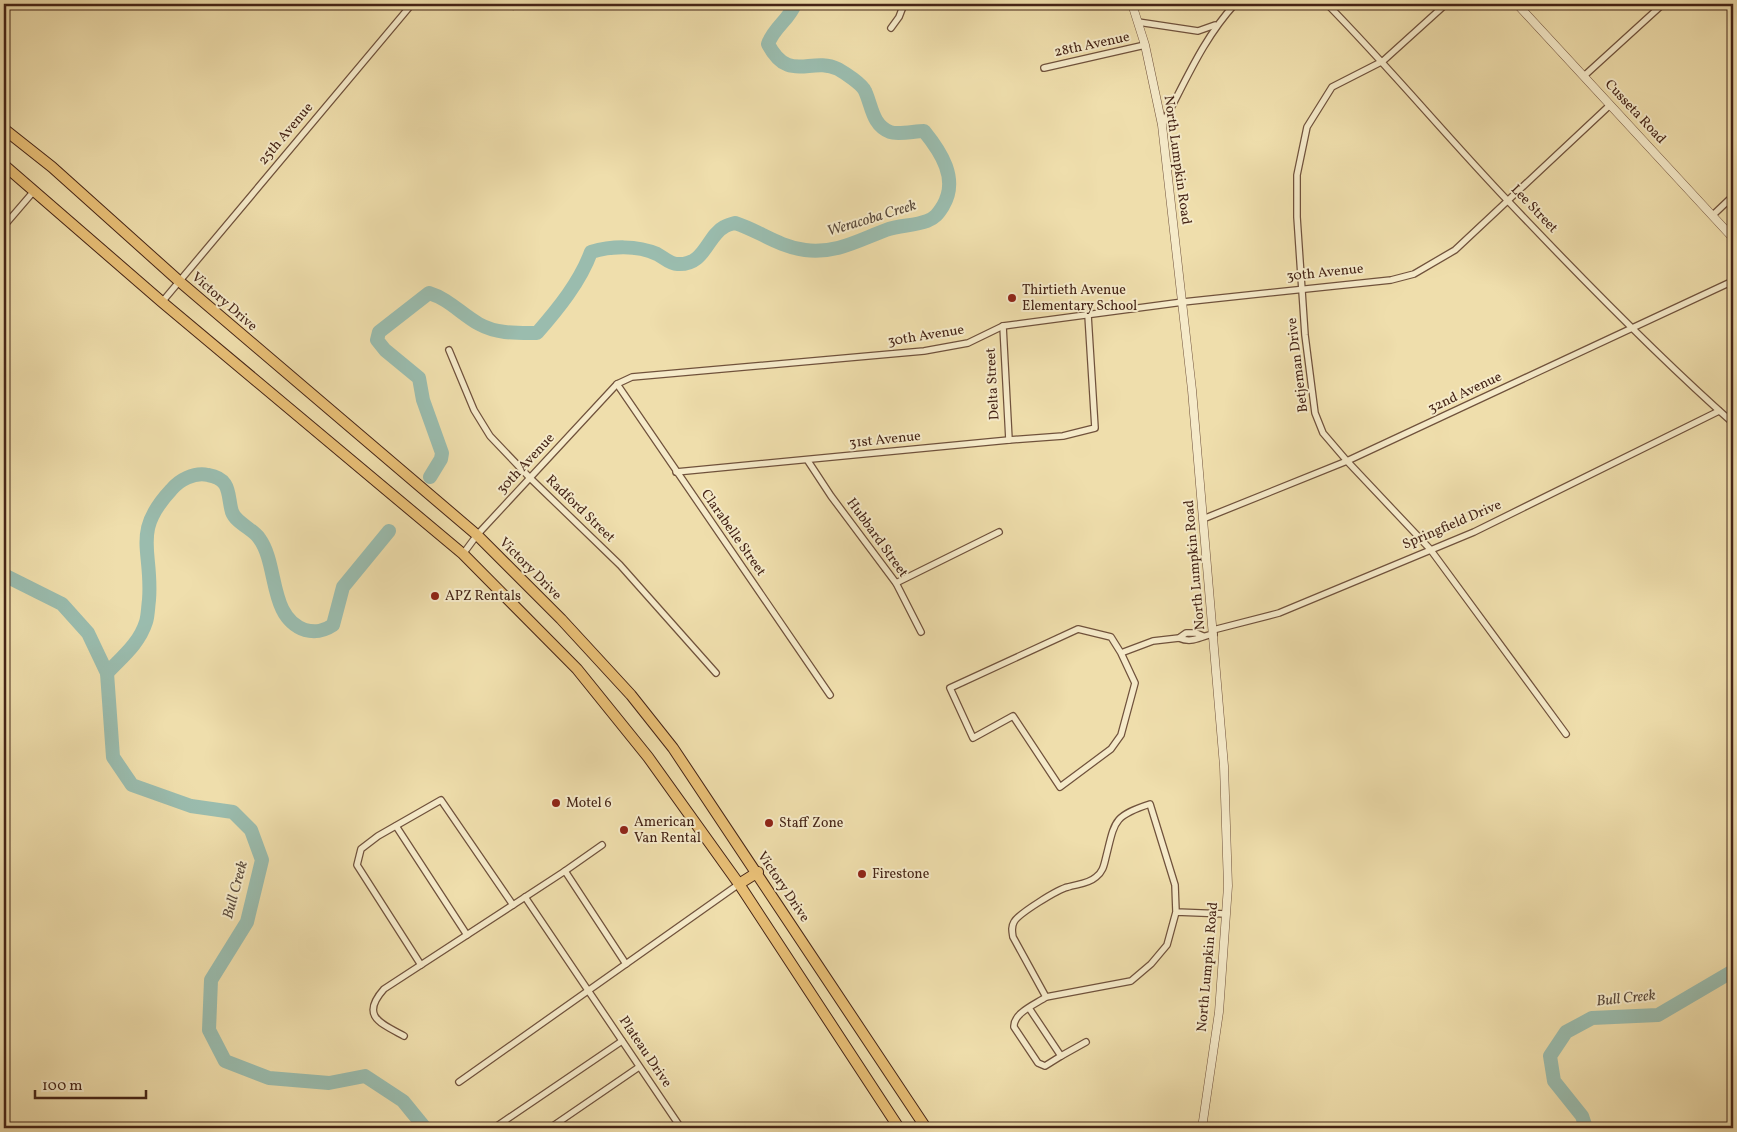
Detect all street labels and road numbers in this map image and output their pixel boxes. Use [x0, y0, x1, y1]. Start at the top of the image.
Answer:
street label: 28th Avenue [1053, 28, 1132, 62]
street label: Cusseta Road [1600, 76, 1670, 149]
street label: North Lumpkin Road [1159, 94, 1195, 226]
street label: 25th Avenue [254, 98, 318, 169]
street label: Lee Street [1506, 181, 1562, 237]
street label: 30th Avenue [1286, 259, 1365, 286]
street label: Victory Drive [187, 268, 261, 336]
street label: Betjeman Drive [1283, 316, 1313, 414]
street label: 30th Avenue [886, 321, 966, 351]
street label: Delta Street [982, 347, 1004, 421]
street label: 32nd Avenue [1425, 367, 1505, 418]
street label: 31st Avenue [848, 427, 922, 453]
street label: 30th Avenue [493, 429, 560, 499]
street label: Radford Street [541, 471, 619, 547]
street label: Clarabelle Street [696, 486, 770, 580]
street label: Hubbard Street [842, 494, 912, 582]
street label: Springfield Drive [1400, 495, 1505, 554]
street label: North Lumpkin Road [1180, 499, 1210, 631]
street label: Victory Drive [494, 533, 566, 605]
street label: Victory Drive [752, 848, 814, 926]
street label: North Lumpkin Road [1193, 901, 1223, 1033]
street label: Plateau Drive [614, 1013, 676, 1092]

